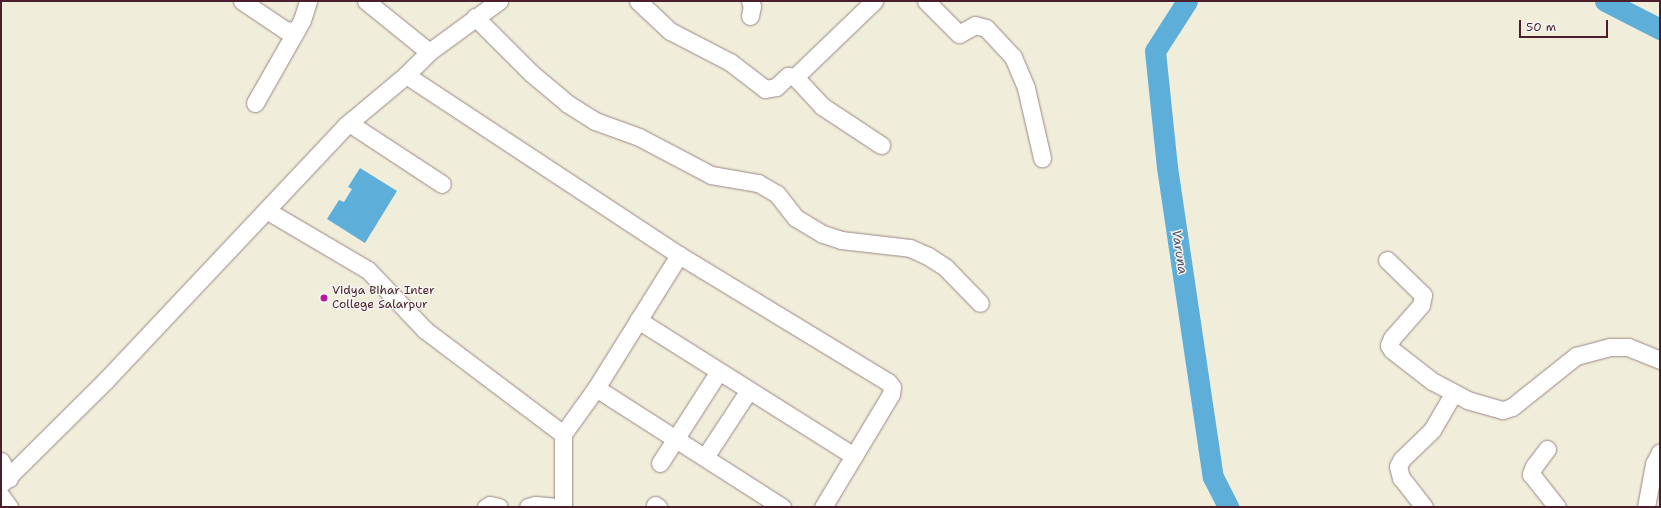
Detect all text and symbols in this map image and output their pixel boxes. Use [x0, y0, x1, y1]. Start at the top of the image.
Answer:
scale bar [1521, 12, 1610, 38]
text: 50 m [1526, 19, 1556, 35]
water label: Varuna [1168, 229, 1190, 275]
place label: Vidya Bihar Inter College Salarpur [332, 284, 435, 312]
marker: Vidya Bihar Inter College Salarpur [319, 293, 329, 303]

